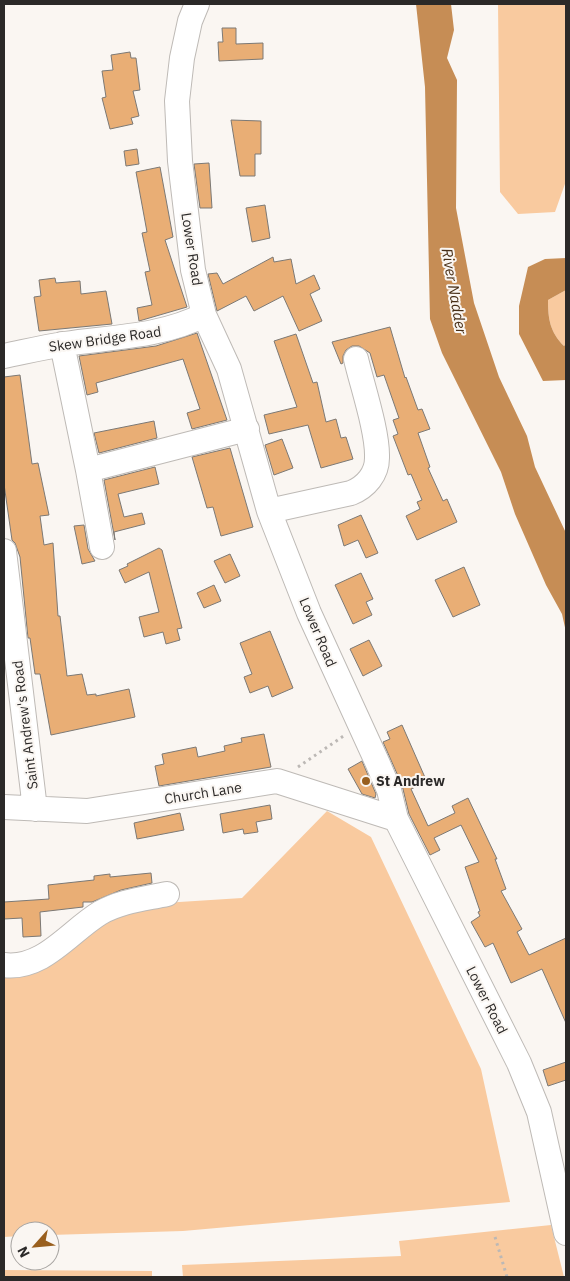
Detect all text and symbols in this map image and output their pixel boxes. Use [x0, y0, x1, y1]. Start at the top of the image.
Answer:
street label: Lower Road [177, 211, 207, 287]
water label: River Nadder [438, 247, 471, 336]
street label: Skew Bridge Road [48, 322, 162, 356]
street label: Lower Road [295, 595, 341, 669]
street label: Saint Andrew's Road [8, 660, 42, 790]
place label: St Andrew [376, 772, 445, 790]
marker: St Andrew [360, 775, 372, 787]
street label: Church Lane [163, 778, 243, 808]
street label: Lower Road [462, 963, 512, 1037]
north arrow [10, 1221, 60, 1271]
text: N [13, 1243, 34, 1261]

